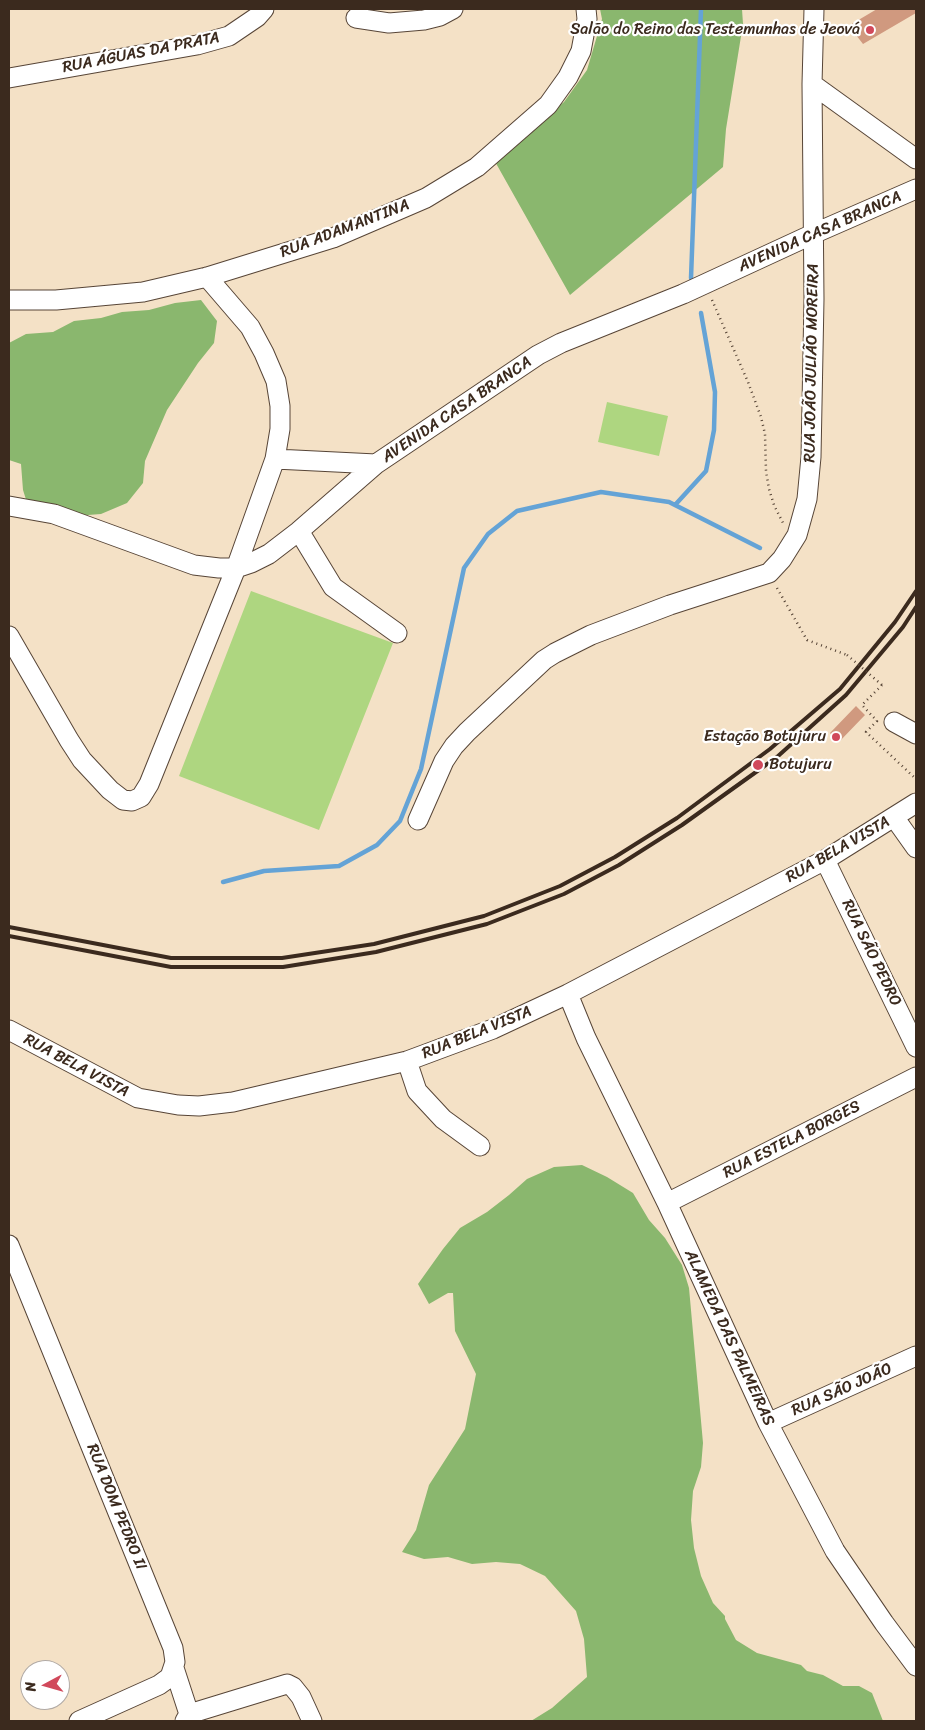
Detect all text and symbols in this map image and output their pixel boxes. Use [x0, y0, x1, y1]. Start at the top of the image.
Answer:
place label: Salão do Reino das Testemunhas de Jeová [570, 20, 860, 40]
marker: Salão do Reino das Testemunhas de Jeová [864, 24, 876, 36]
street label: RUA ÁGUAS DA PRATA [61, 28, 221, 78]
street label: AVENIDA CASA BRANCA [736, 187, 904, 277]
street label: RUA ADAMANTINA [278, 196, 412, 262]
street label: RUA JOÃO JULIÃO MOREIRA [801, 263, 823, 463]
street label: AVENIDA CASA BRANCA [379, 353, 535, 467]
place label: Estação Botujuru [704, 727, 826, 747]
marker: Estação Botujuru [830, 731, 842, 743]
place label: Botujuru [769, 755, 832, 775]
marker: Botujuru [751, 758, 765, 772]
street label: RUA BELA VISTA [783, 813, 893, 887]
street label: RUA SÃO PEDRO [837, 896, 905, 1010]
street label: RUA BELA VISTA [419, 1002, 535, 1064]
street label: RUA BELA VISTA [20, 1030, 132, 1102]
street label: RUA ESTELA BORGES [720, 1097, 864, 1183]
street label: ALAMEDA DAS PALMEIRAS [680, 1247, 778, 1429]
street label: RUA SÃO JOÃO [789, 1359, 895, 1421]
street label: RUA DOM PEDRO II [82, 1441, 150, 1573]
north arrow [20, 1660, 70, 1710]
text: N [18, 1680, 44, 1693]

